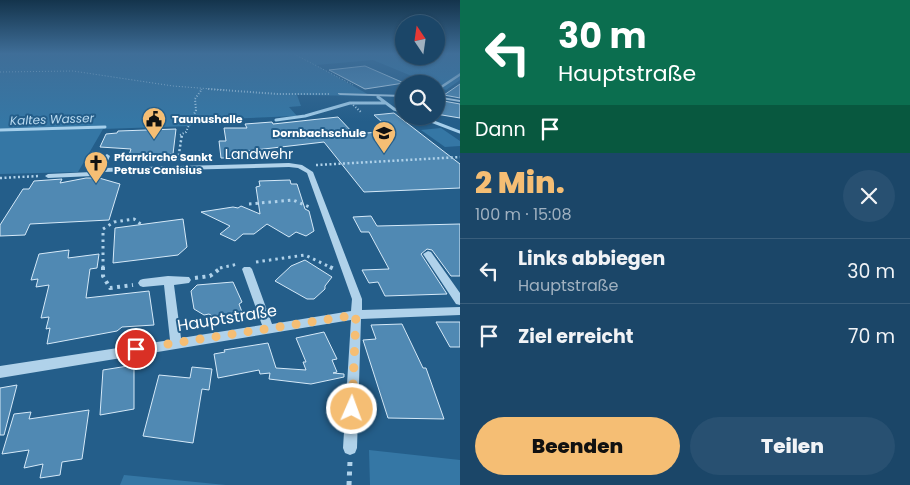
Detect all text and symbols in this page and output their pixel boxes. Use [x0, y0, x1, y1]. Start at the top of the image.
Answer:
text: 30 m [558, 11, 646, 60]
north arrow [395, 15, 445, 65]
map controls [395, 15, 445, 125]
icon: left [475, 20, 540, 85]
text: Hauptstraße [558, 58, 696, 89]
button: search [395, 75, 445, 125]
public building icon: Taunushalle [141, 106, 167, 140]
water label: Kaltes Wasser [10, 109, 95, 129]
place label: Taunushalle [172, 111, 243, 127]
icon: arrive [536, 115, 564, 143]
text: Dann [475, 116, 526, 143]
school or university icon: Dornbachschule [371, 120, 397, 154]
place label: Dornbachschule [272, 125, 366, 141]
street label: Landwehr [225, 144, 293, 164]
place label: Pfarrkirche Sankt Petrus Canisius [114, 149, 213, 178]
church icon: Pfarrkirche Sankt Petrus Canisius [83, 150, 109, 184]
text: 2 Min. [475, 161, 565, 204]
button: close [843, 170, 895, 222]
text: 100 m · 15:08 [475, 203, 572, 226]
text: Links abbiegen [518, 245, 665, 272]
icon: left [475, 257, 503, 285]
text: 30 m [847, 258, 895, 285]
text: Hauptstraße [518, 274, 619, 297]
street label: Hauptstraße [176, 299, 279, 337]
icon: arrive [475, 322, 503, 350]
text: Ziel erreicht [518, 323, 634, 350]
text: 70 m [848, 323, 895, 350]
pin [115, 328, 157, 370]
icon: arrive [122, 335, 150, 363]
position arrow [325, 382, 377, 434]
button: Beenden [475, 417, 680, 475]
button: Teilen [690, 417, 895, 475]

